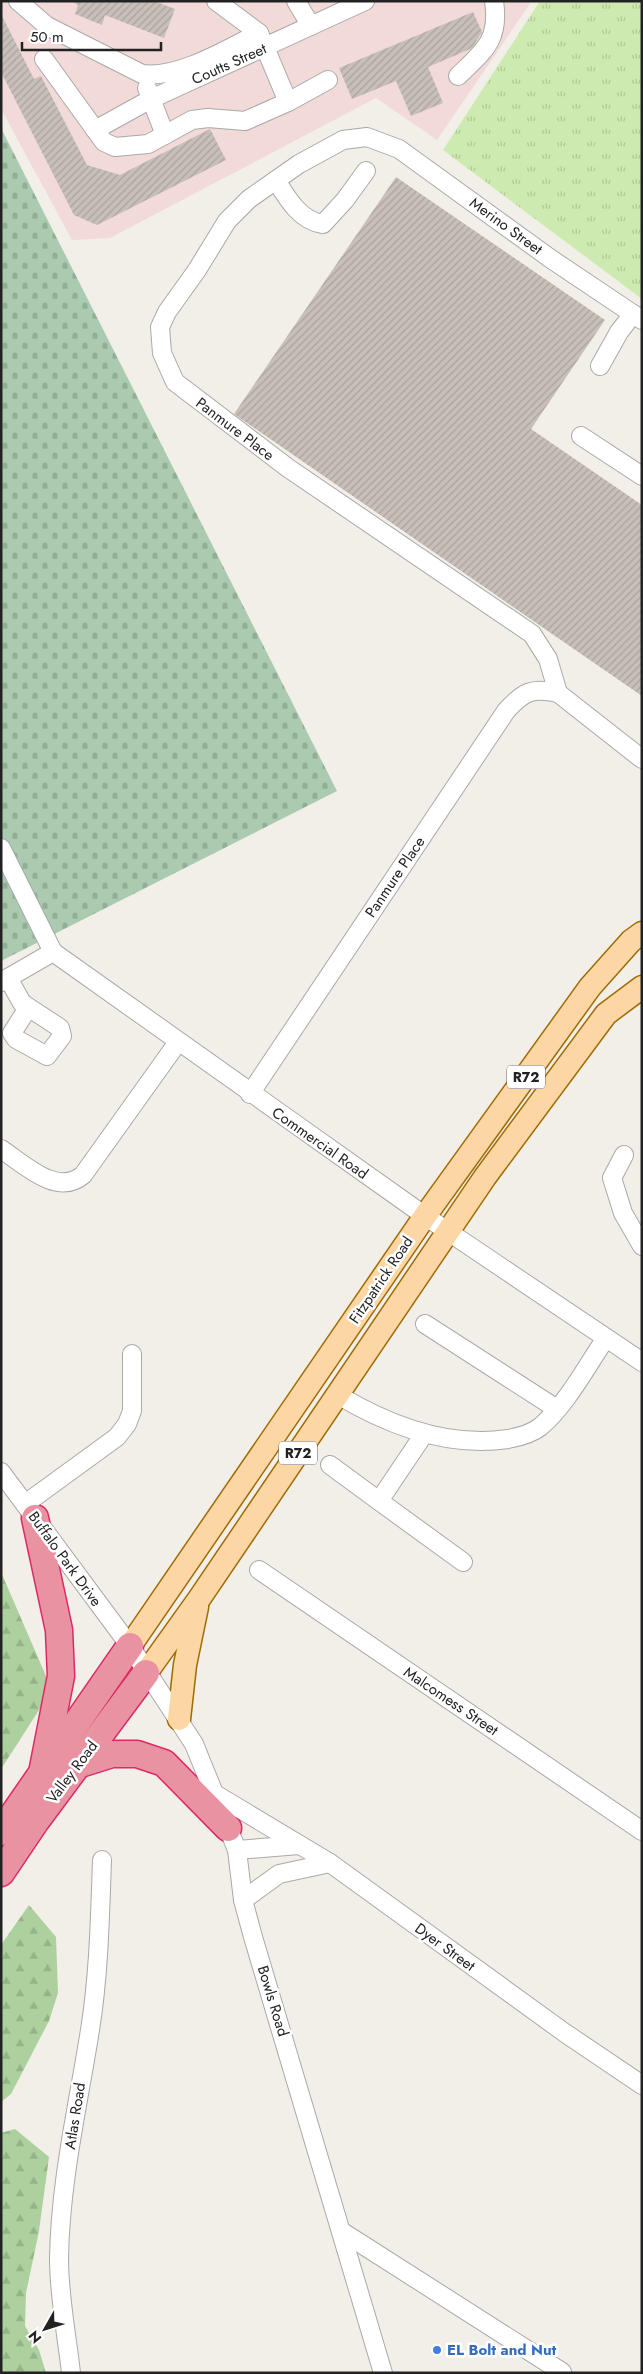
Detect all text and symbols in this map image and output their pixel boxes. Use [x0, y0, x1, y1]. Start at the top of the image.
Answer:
scale bar [22, 20, 161, 52]
text: 50 m [30, 26, 64, 48]
street label: Coutts Street [188, 38, 270, 90]
street label: Merino Street [465, 192, 547, 260]
street label: Panmure Place [191, 392, 279, 466]
street label: Panmure Place [360, 832, 430, 922]
road number: R72 [507, 1066, 545, 1088]
street label: Commercial Road [267, 1102, 373, 1184]
street label: Fitzpatrick Road [344, 1232, 418, 1328]
road number: R72 [279, 1442, 317, 1465]
street label: Buffalo Park Drive [23, 1507, 107, 1611]
street label: Malcomess Street [399, 1661, 503, 1741]
street label: Valley Road [41, 1736, 103, 1808]
street label: Dyer Street [410, 1918, 480, 1977]
street label: Bowls Road [252, 1963, 294, 2039]
street label: Atlas Road [59, 2081, 91, 2151]
north arrow [20, 2304, 70, 2354]
text: N [24, 2327, 46, 2348]
place label: EL Bolt and Nut [447, 2339, 557, 2361]
marker: EL Bolt and Nut [431, 2344, 443, 2356]

